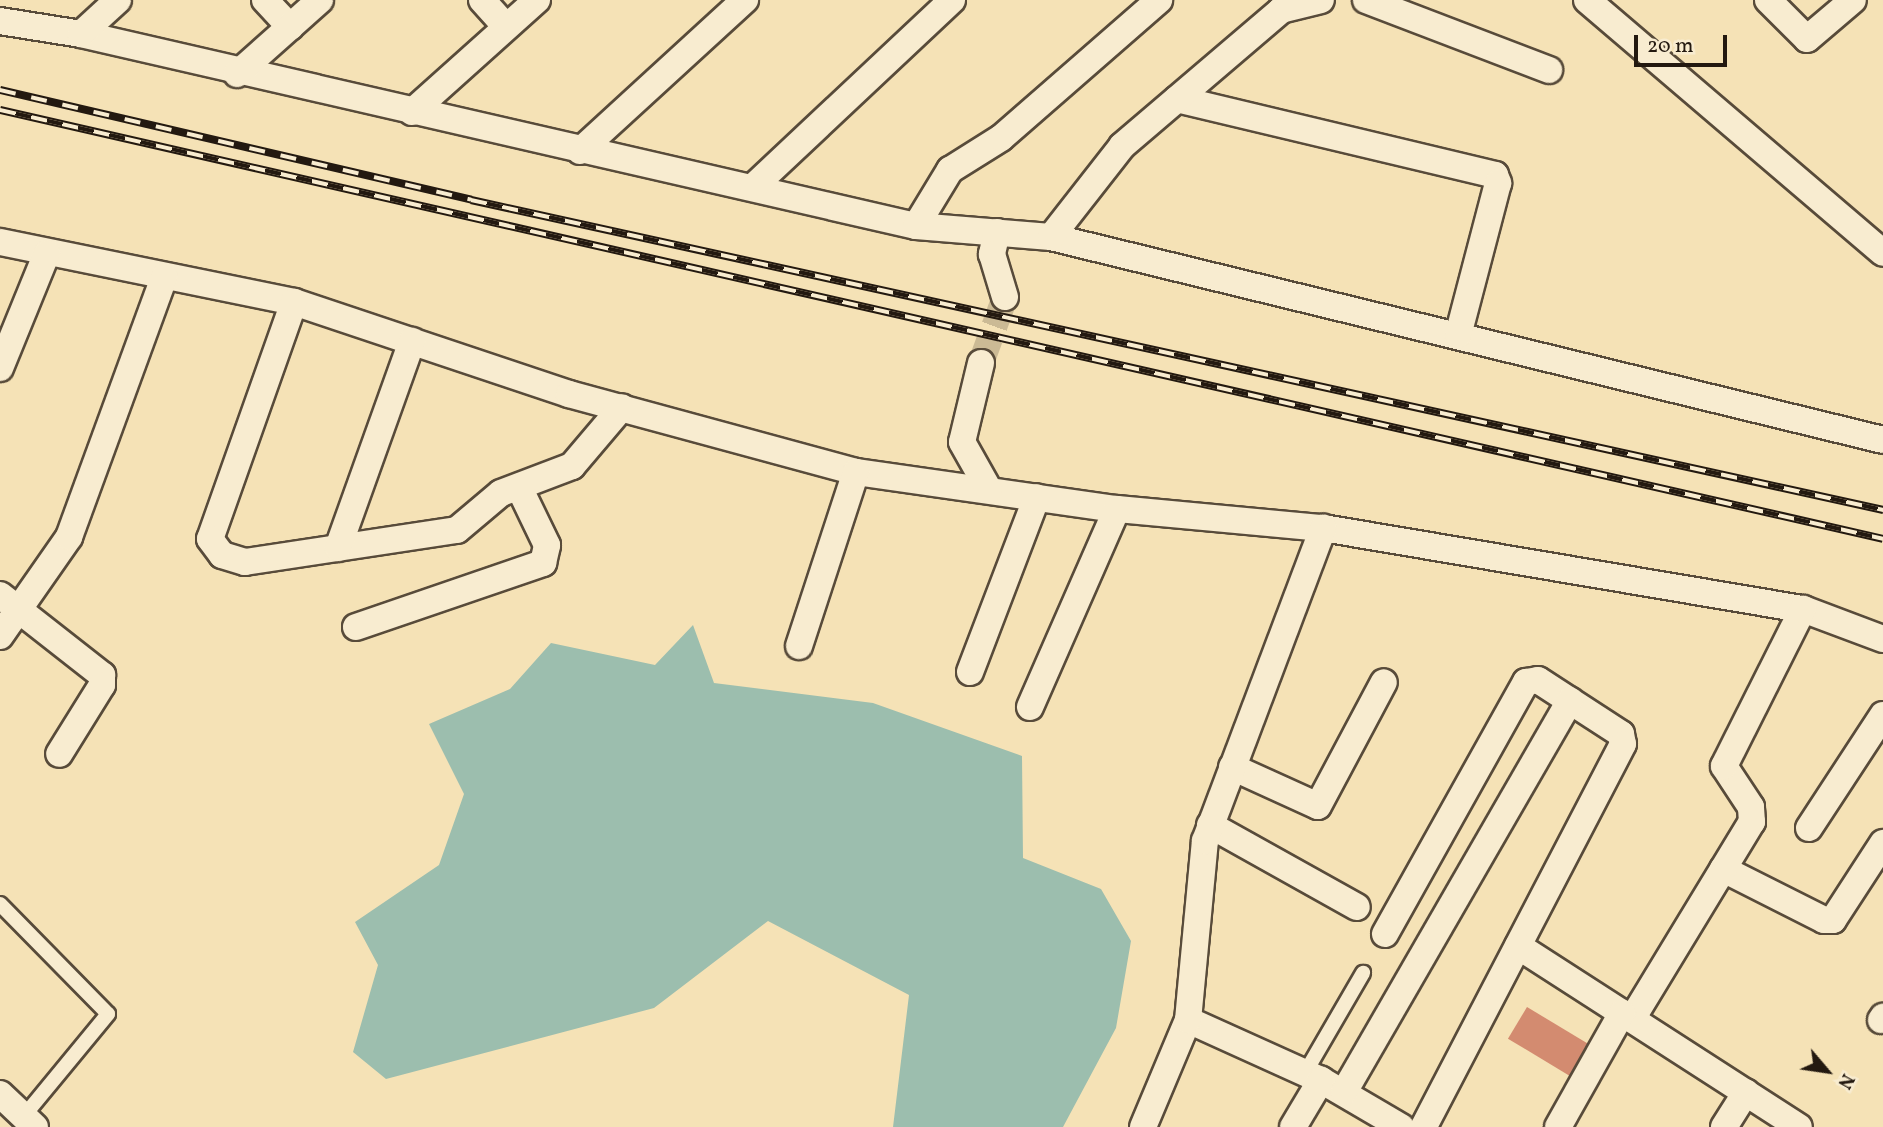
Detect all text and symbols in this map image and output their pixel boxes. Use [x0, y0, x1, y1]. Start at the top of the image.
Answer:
scale bar [1638, 21, 1731, 65]
text: 20 m [1647, 32, 1693, 61]
north arrow [1792, 1036, 1862, 1106]
text: N [1831, 1069, 1860, 1094]

